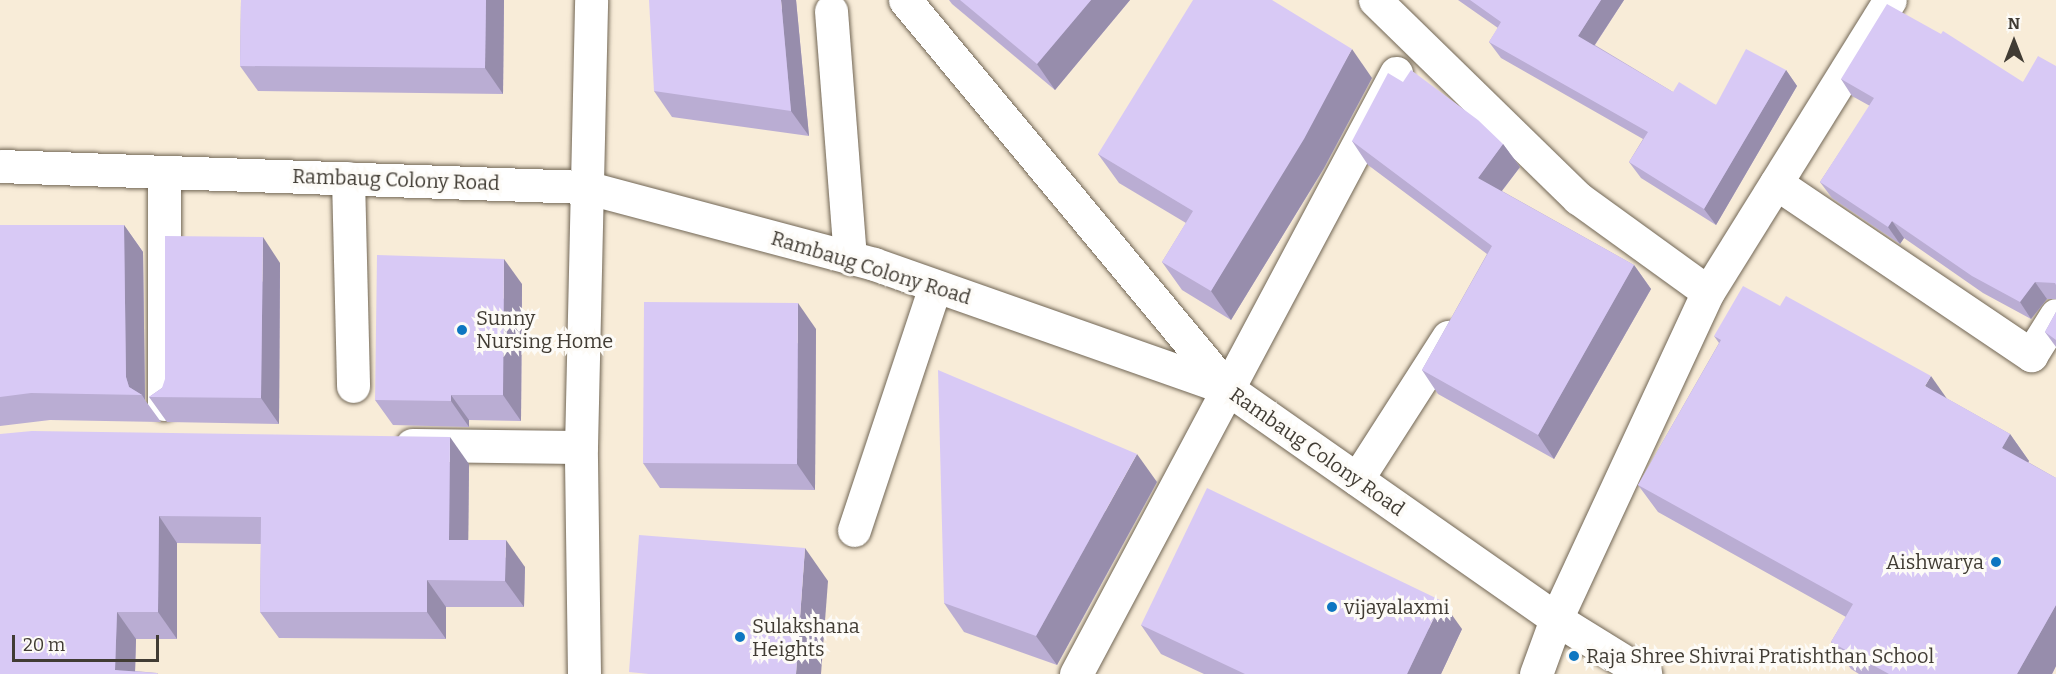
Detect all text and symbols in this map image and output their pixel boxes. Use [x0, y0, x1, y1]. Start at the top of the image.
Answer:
north arrow [1984, 12, 2044, 72]
text: N [2008, 14, 2020, 33]
street label: Rambaug Colony Road [292, 164, 500, 196]
street label: Rambaug Colony Road [768, 226, 974, 310]
place label: Sunny Nursing Home [476, 306, 613, 353]
marker: Sunny Nursing Home [453, 321, 471, 339]
street label: Rambaug Colony Road [1225, 383, 1409, 521]
place label: Aishwarya [1886, 550, 1984, 574]
marker: Aishwarya [1989, 555, 2003, 569]
place label: vijayalaxmi [1344, 595, 1450, 619]
marker: vijayalaxmi [1325, 600, 1339, 614]
place label: Sulakshana Heights [752, 614, 860, 661]
scale bar [15, 623, 162, 661]
marker: Sulakshana Heights [733, 630, 747, 644]
text: 20 m [23, 634, 65, 656]
place label: Raja Shree Shivrai Pratishthan School [1586, 644, 1934, 668]
marker: Raja Shree Shivrai Pratishthan School [1567, 649, 1581, 663]

